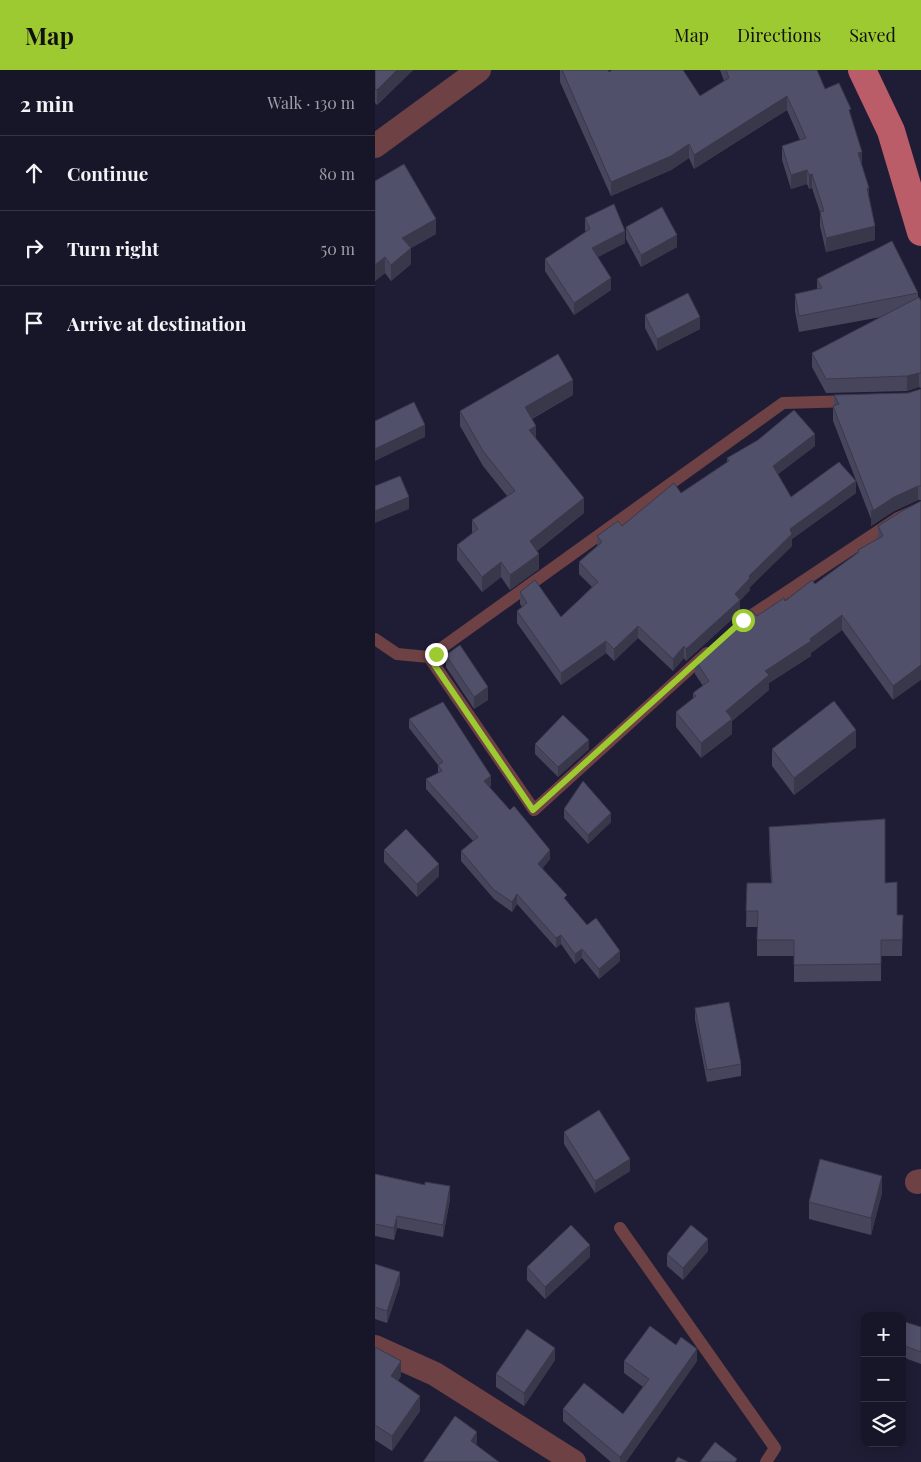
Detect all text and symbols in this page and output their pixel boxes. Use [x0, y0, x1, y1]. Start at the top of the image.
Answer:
text: Map [25, 19, 74, 51]
text: Map [674, 23, 709, 47]
text: Directions [737, 23, 821, 47]
text: Saved [849, 23, 896, 47]
text: 2 min [20, 89, 74, 117]
text: Walk · 130 m [267, 92, 355, 113]
icon: ahead [20, 159, 48, 187]
text: Continue [67, 160, 148, 186]
text: 80 m [319, 163, 355, 184]
icon: right [20, 234, 48, 262]
text: Turn right [67, 235, 159, 261]
text: 50 m [321, 238, 355, 259]
icon: arrive [20, 309, 48, 337]
text: Arrive at destination [67, 310, 247, 336]
route start [732, 609, 755, 632]
route end [425, 643, 448, 666]
map controls [861, 1312, 906, 1447]
button: + [861, 1312, 906, 1357]
button: − [861, 1357, 906, 1402]
button: layers [861, 1402, 906, 1447]

